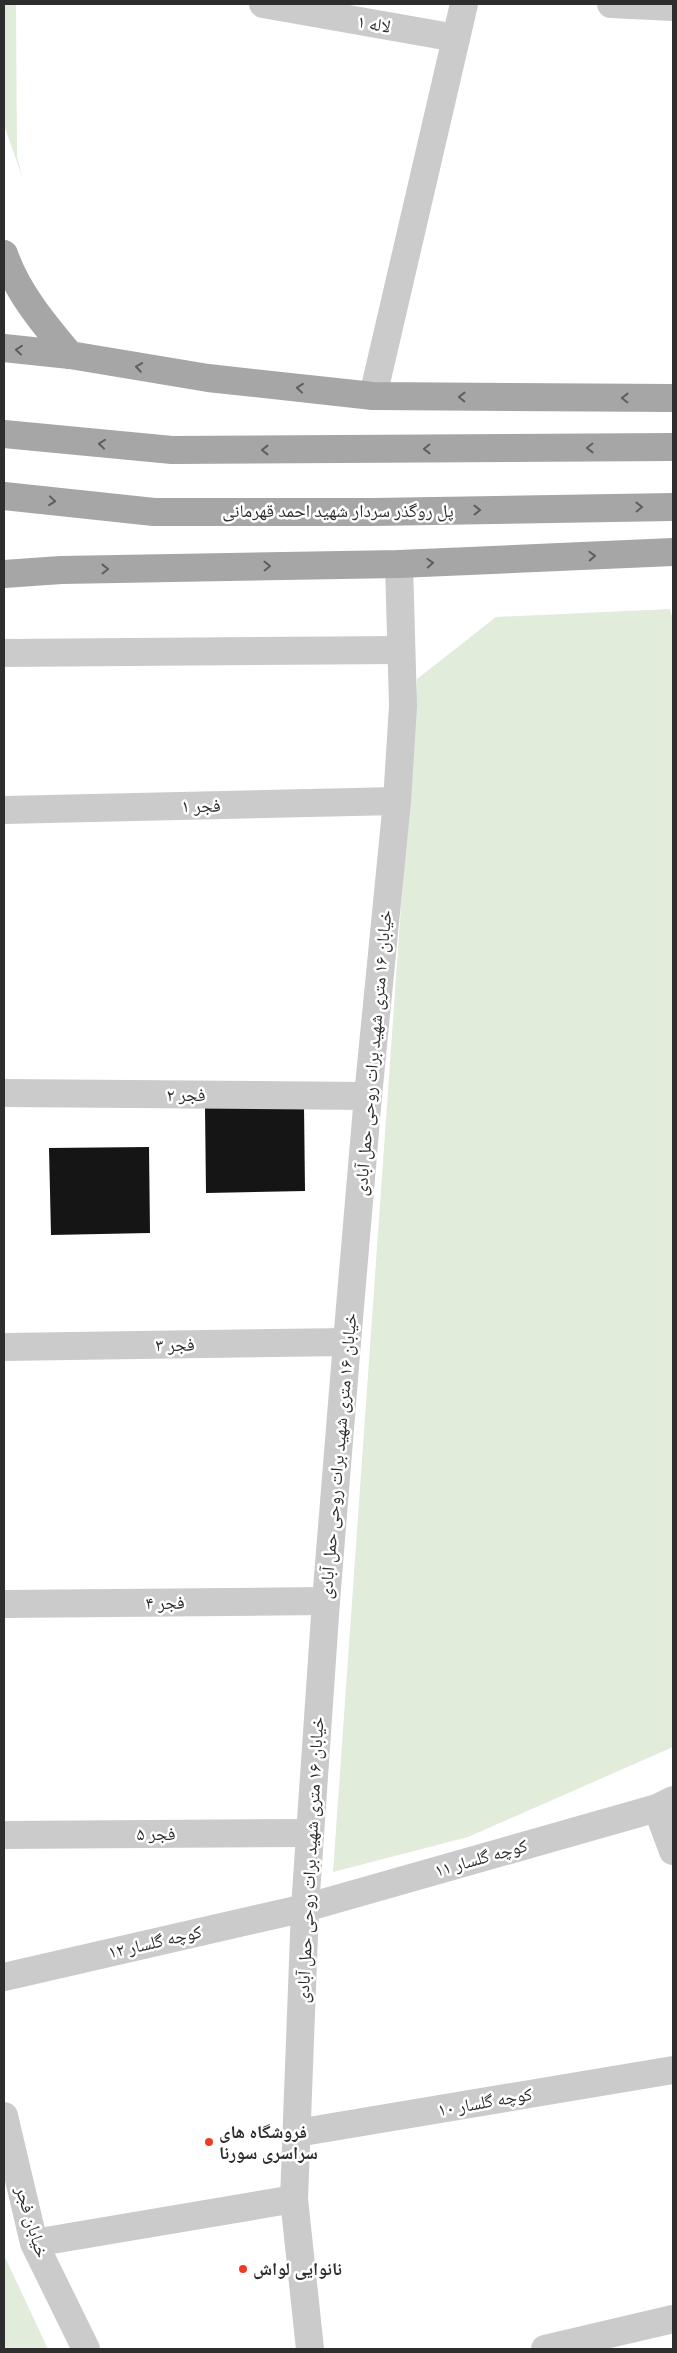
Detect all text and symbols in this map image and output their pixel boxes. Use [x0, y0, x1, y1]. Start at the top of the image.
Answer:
street label: لاله ۱ [356, 10, 392, 38]
one-way arrow [15, 345, 23, 356]
one-way arrow [135, 362, 143, 372]
one-way arrow [296, 383, 304, 394]
one-way arrow [458, 391, 466, 402]
one-way arrow [620, 393, 628, 403]
one-way arrow [98, 438, 106, 449]
one-way arrow [585, 443, 593, 453]
one-way arrow [423, 444, 431, 455]
one-way arrow [260, 445, 268, 455]
one-way arrow [49, 495, 57, 506]
street label: پل روگذر سردار شهید احمد قهرمانی [222, 500, 454, 522]
one-way arrow [635, 502, 643, 513]
one-way arrow [473, 505, 481, 515]
one-way arrow [588, 550, 596, 561]
one-way arrow [426, 558, 434, 568]
one-way arrow [264, 561, 272, 572]
one-way arrow [102, 564, 109, 574]
street label: فجر ۱ [181, 795, 221, 817]
street label: خیابان ۱۶ متری شهید برات روحی حمل آبادی [350, 909, 396, 1197]
street label: فجر ۲ [166, 1084, 206, 1106]
street label: خیابان ۱۶ متری شهید برات روحی حمل آبادی [315, 1312, 361, 1600]
street label: فجر ۳ [155, 1334, 195, 1356]
street label: فجر ۴ [145, 1592, 185, 1614]
street label: خیابان ۱۶ متری شهید برات روحی حمل آبادی [292, 1716, 328, 2004]
street label: فجر ۵ [136, 1823, 176, 1845]
street label: کوچه گلسار ۱۱ [432, 1834, 530, 1882]
street label: کوچه گلسار ۱۲ [106, 1920, 205, 1963]
street label: کوچه گلسار ۱۰ [436, 2083, 534, 2121]
place label: فروشگاه های سراسری سورنا [219, 2121, 318, 2164]
marker: فروشگاه های سراسری سورنا [203, 2136, 215, 2148]
street label: خیابان فجر [10, 2183, 53, 2260]
place label: نانوایی لواش [253, 2258, 342, 2280]
marker: نانوایی لواش [237, 2263, 249, 2275]

